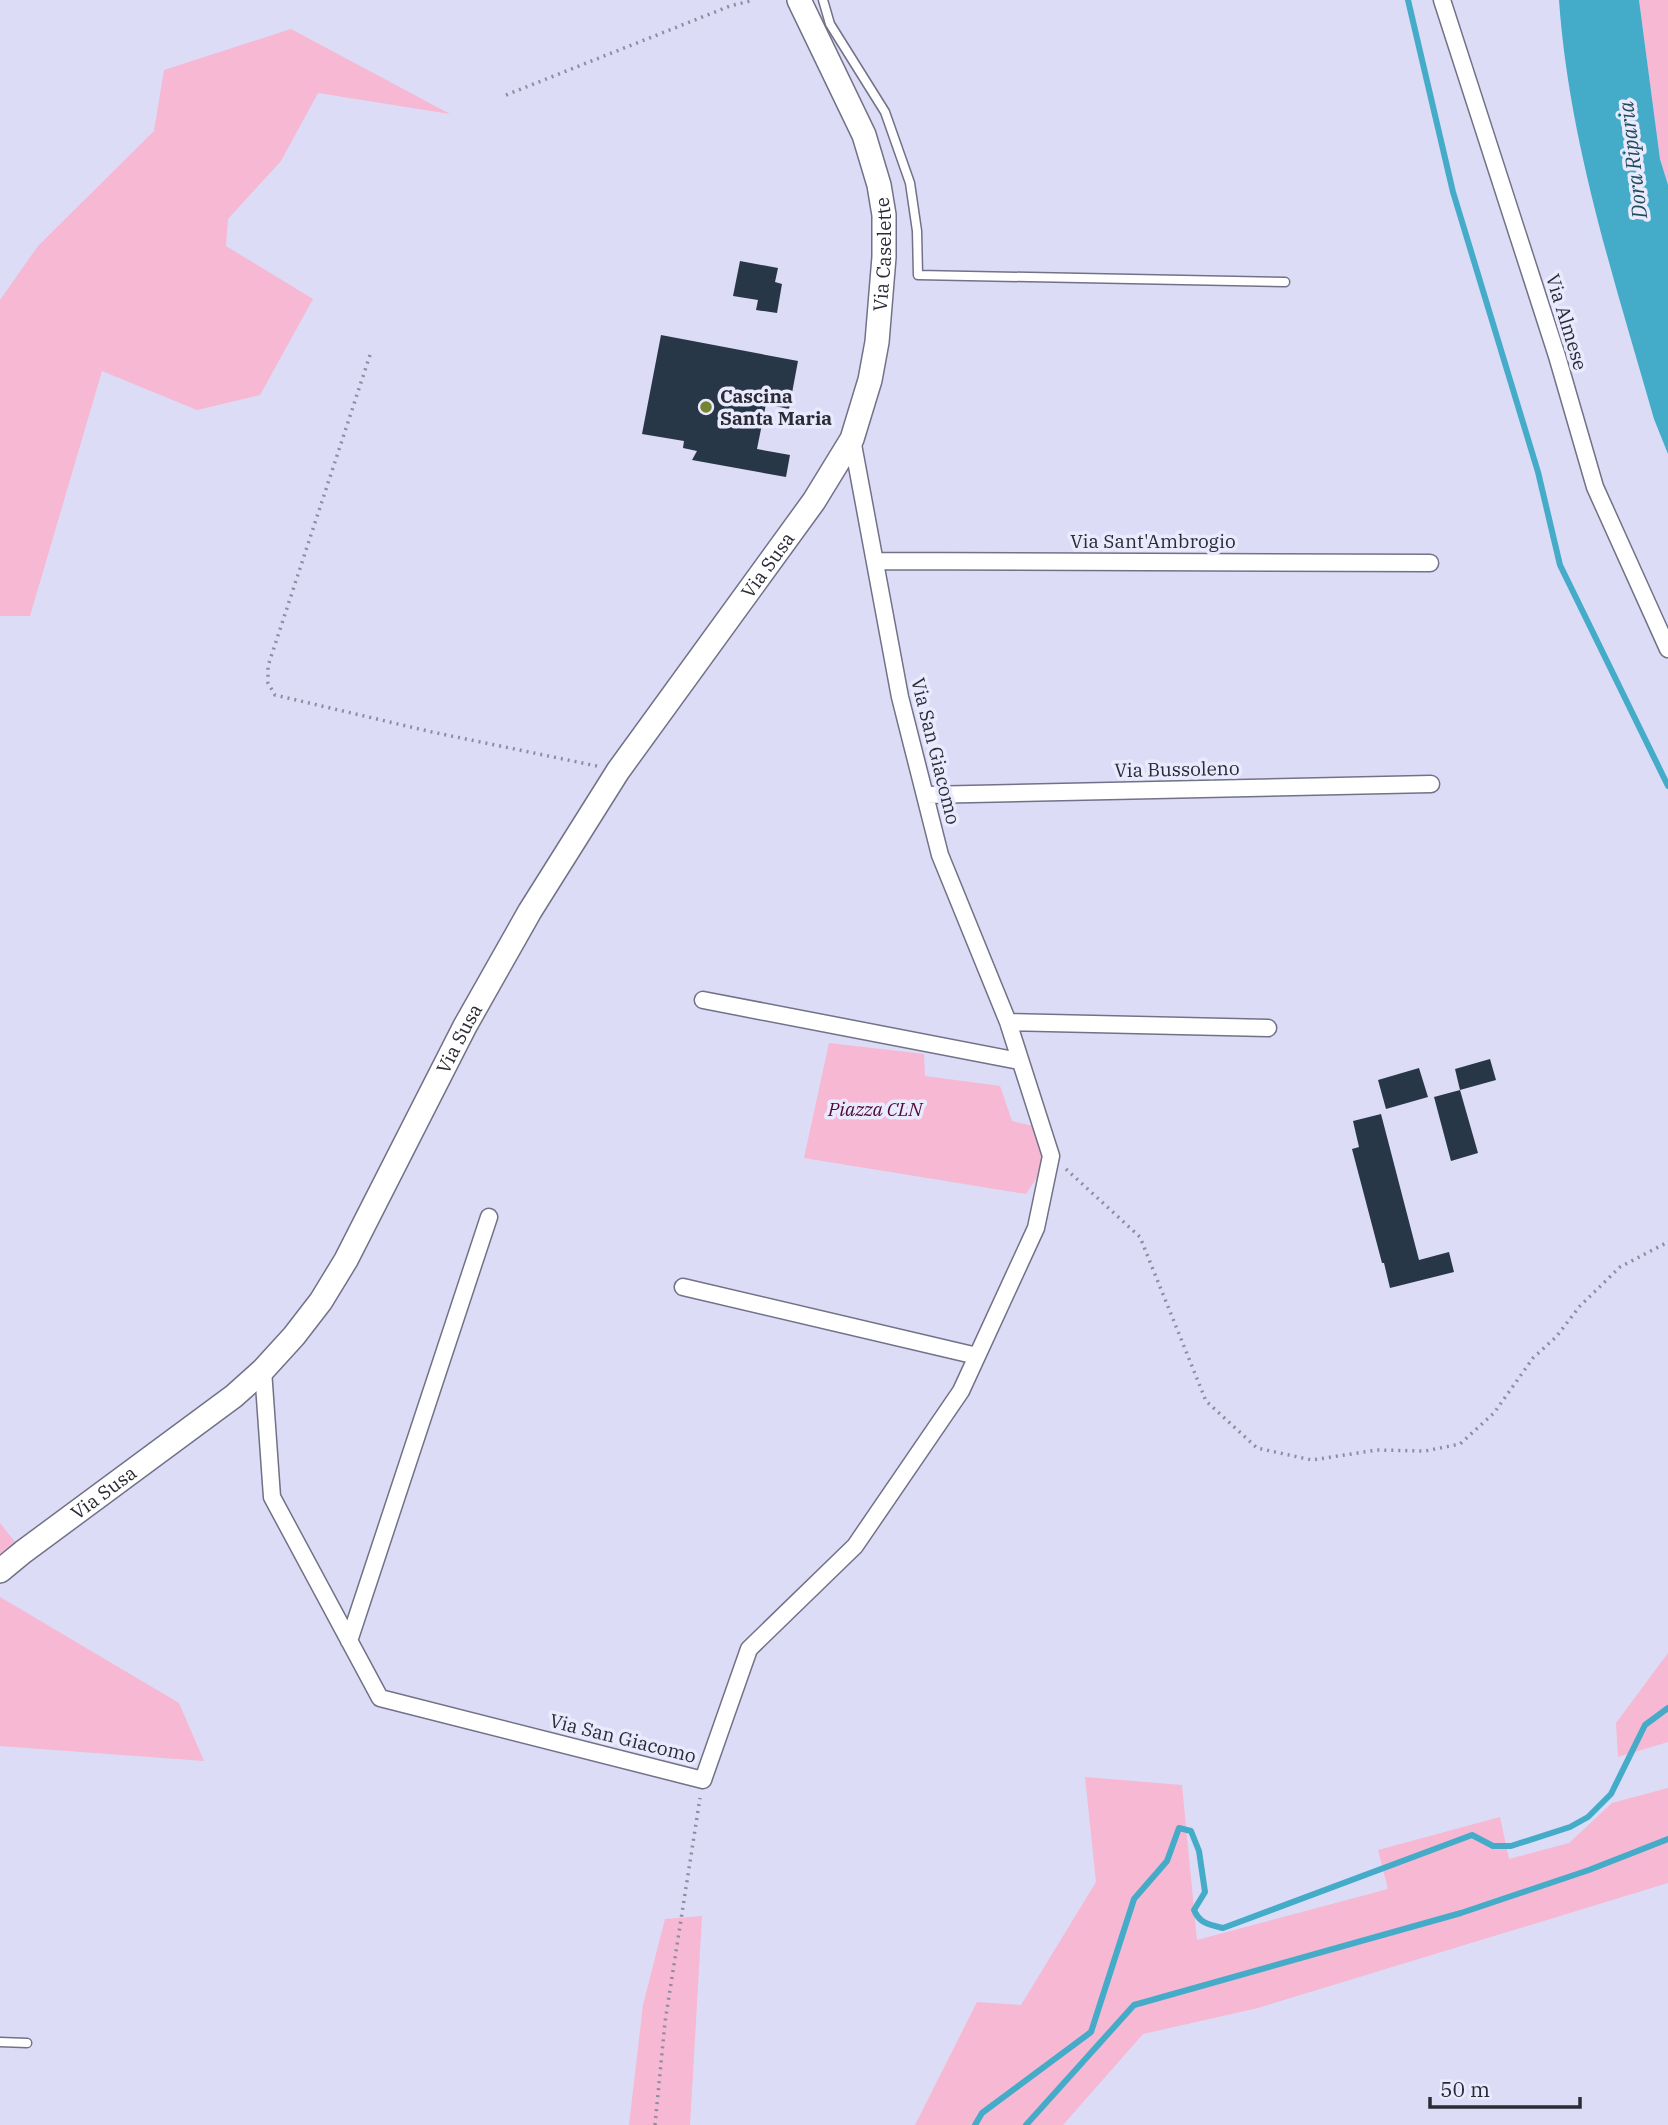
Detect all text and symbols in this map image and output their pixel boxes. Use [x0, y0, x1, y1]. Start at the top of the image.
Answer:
water label: Dora Riparia [1611, 99, 1653, 221]
street label: Via Caselette [868, 195, 896, 312]
street label: Via Almese [1541, 271, 1593, 373]
place label: Cascina Santa Maria [720, 384, 832, 430]
marker: Cascina Santa Maria [698, 399, 714, 415]
street label: Via Susa [736, 527, 799, 603]
street label: Via Sant'Ambrogio [1070, 529, 1236, 553]
street label: Via San Giacomo [906, 675, 966, 827]
street label: Via Bussoleno [1114, 756, 1240, 782]
street label: Via Susa [431, 999, 487, 1078]
park label: Piazza CLN [827, 1097, 924, 1121]
street label: Via Susa [66, 1460, 141, 1525]
street label: Via San Giacomo [547, 1708, 699, 1768]
scale bar [1430, 2066, 1580, 2110]
text: 50 m [1440, 2075, 1490, 2103]

